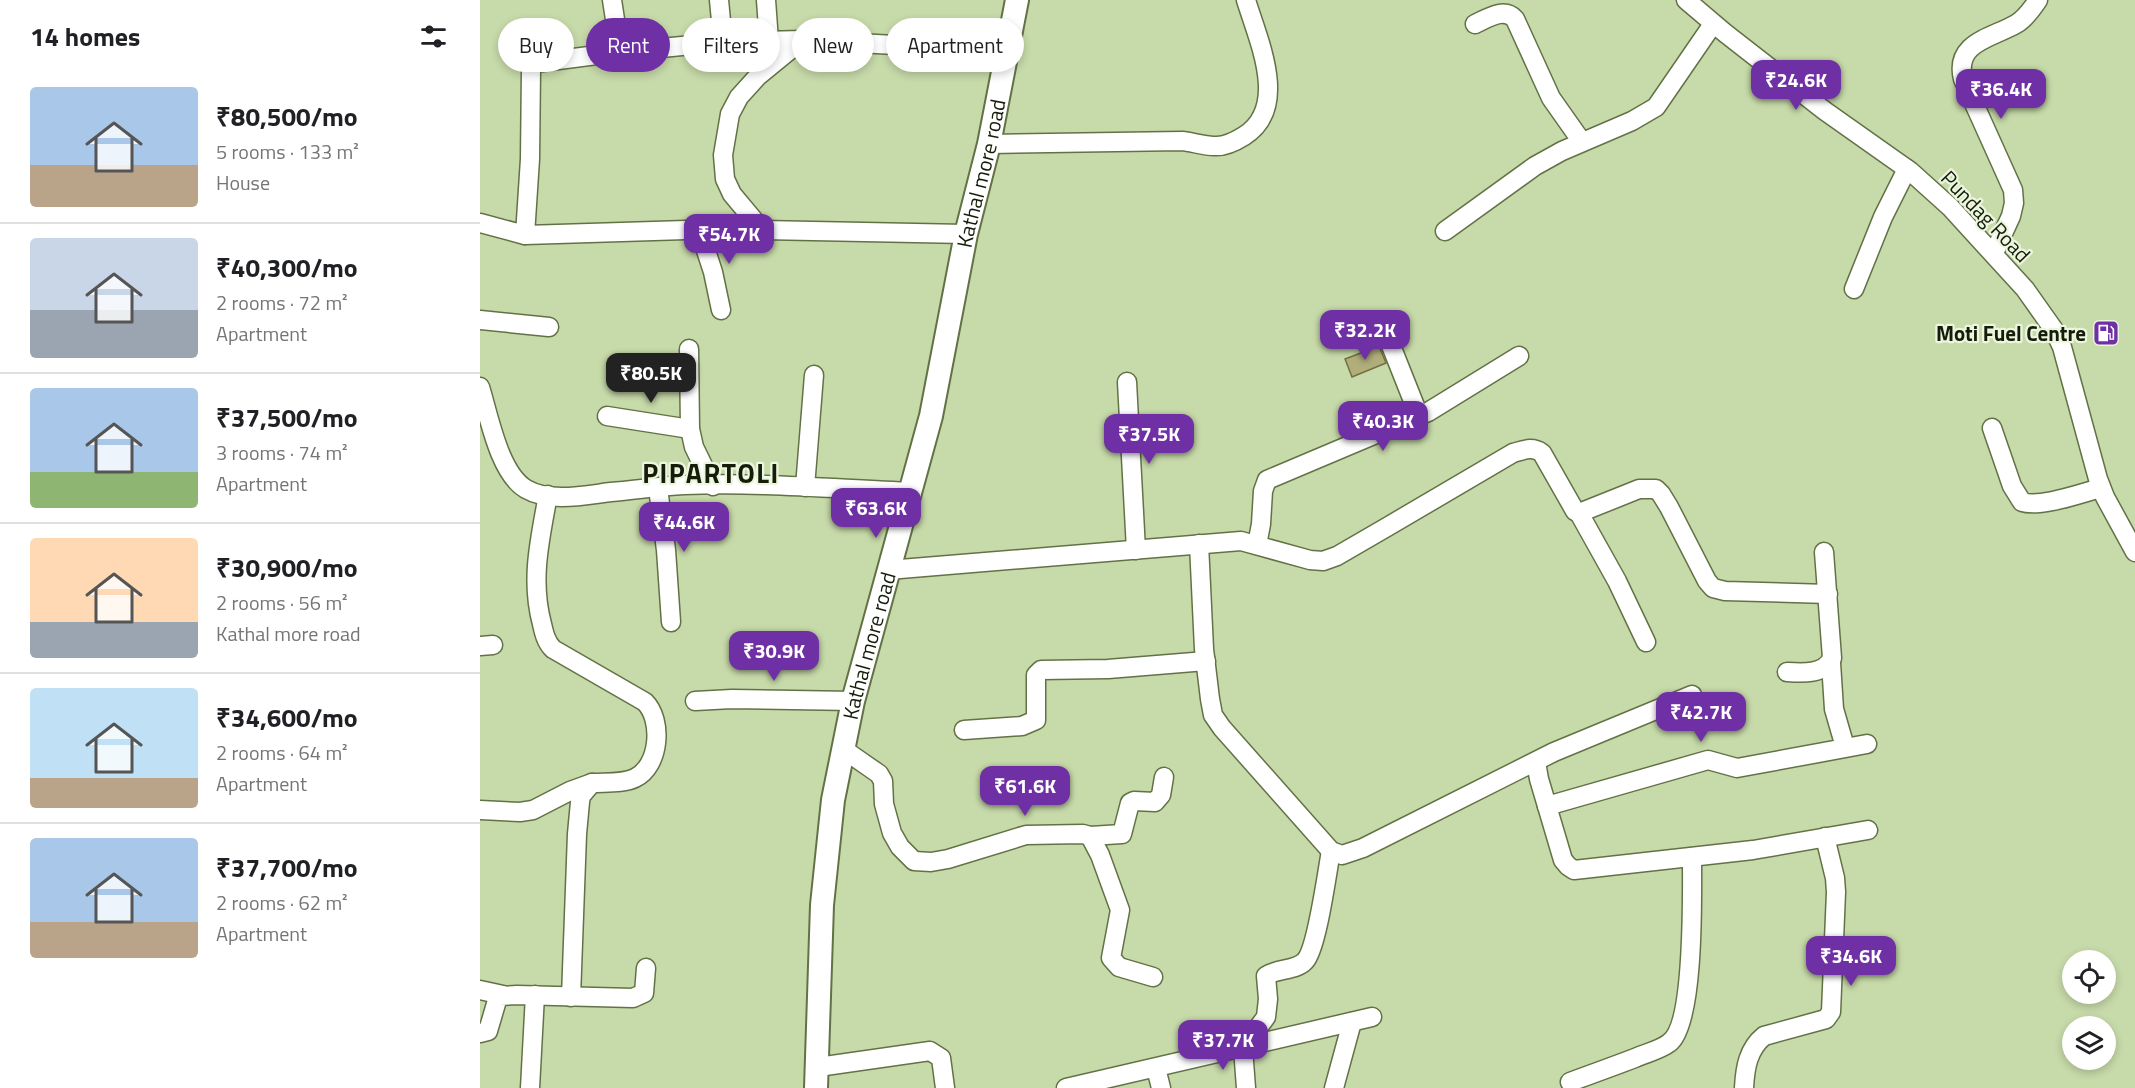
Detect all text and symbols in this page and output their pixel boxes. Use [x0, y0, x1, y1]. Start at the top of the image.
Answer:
text: 14 homes [30, 17, 140, 56]
chip: Buy [498, 18, 574, 72]
chip: Rent [586, 18, 670, 72]
chip: Filters [682, 18, 780, 72]
chip: New [792, 18, 874, 72]
chip: Apartment [886, 18, 1024, 72]
icon: filters [417, 20, 450, 53]
pin: ₹24.6K [1747, 60, 1845, 111]
text: ₹24.6K [1765, 64, 1827, 95]
pin: ₹36.4K [1952, 69, 2050, 120]
text: ₹36.4K [1970, 73, 2032, 104]
street label: Kathal more road [948, 96, 1013, 250]
text: ₹80,500/mo [216, 97, 358, 136]
icon: home [78, 111, 150, 183]
text: 5 rooms · 133 m² [216, 136, 359, 167]
street label: Pundag Road [1934, 163, 2038, 269]
text: House [216, 167, 270, 198]
pin: ₹54.7K [680, 214, 778, 265]
text: ₹54.7K [698, 218, 760, 249]
text: ₹40,300/mo [216, 248, 358, 287]
icon: home [78, 262, 150, 334]
text: 2 rooms · 72 m² [216, 287, 348, 318]
pin: ₹32.2K [1316, 310, 1414, 361]
text: ₹32.2K [1334, 314, 1396, 345]
place label: Moti Fuel Centre [1936, 317, 2086, 349]
text: Apartment [216, 318, 307, 349]
fuel station icon: Moti Fuel Centre [2091, 318, 2121, 348]
pin: ₹80.5K [602, 353, 700, 404]
text: ₹80.5K [620, 357, 682, 388]
text: ₹37,500/mo [216, 398, 358, 437]
pin: ₹40.3K [1334, 401, 1432, 452]
text: ₹40.3K [1352, 405, 1414, 436]
icon: home [78, 412, 150, 484]
pin: ₹37.5K [1100, 414, 1198, 465]
text: ₹37.5K [1118, 418, 1180, 449]
text: 3 rooms · 74 m² [216, 437, 348, 468]
district label: PIPARTOLI [642, 452, 780, 493]
text: Apartment [216, 468, 307, 499]
pin: ₹63.6K [827, 488, 925, 539]
text: ₹63.6K [845, 492, 907, 523]
pin: ₹44.6K [635, 502, 733, 553]
text: ₹44.6K [653, 506, 715, 537]
text: ₹30,900/mo [216, 548, 358, 587]
icon: home [78, 562, 150, 634]
street label: Kathal more road [834, 568, 904, 722]
text: 2 rooms · 56 m² [216, 587, 348, 618]
text: Kathal more road [216, 618, 361, 649]
pin: ₹30.9K [725, 631, 823, 682]
text: ₹30.9K [743, 635, 805, 666]
pin: ₹42.7K [1652, 692, 1750, 743]
text: ₹42.7K [1670, 696, 1732, 727]
text: ₹34,600/mo [216, 698, 358, 737]
icon: home [78, 712, 150, 784]
text: 2 rooms · 64 m² [216, 737, 348, 768]
pin: ₹61.6K [976, 766, 1074, 817]
text: Apartment [216, 768, 307, 799]
text: ₹61.6K [994, 770, 1056, 801]
text: ₹37,700/mo [216, 848, 358, 887]
icon: home [78, 862, 150, 934]
text: 2 rooms · 62 m² [216, 887, 348, 918]
text: Apartment [216, 918, 307, 949]
pin: ₹34.6K [1802, 936, 1900, 987]
text: ₹34.6K [1820, 940, 1882, 971]
map controls [2062, 950, 2116, 1070]
button: locate [2062, 950, 2116, 1004]
button: layers [2062, 1016, 2116, 1070]
pin: ₹37.7K [1174, 1020, 1272, 1071]
text: ₹37.7K [1192, 1024, 1254, 1055]

